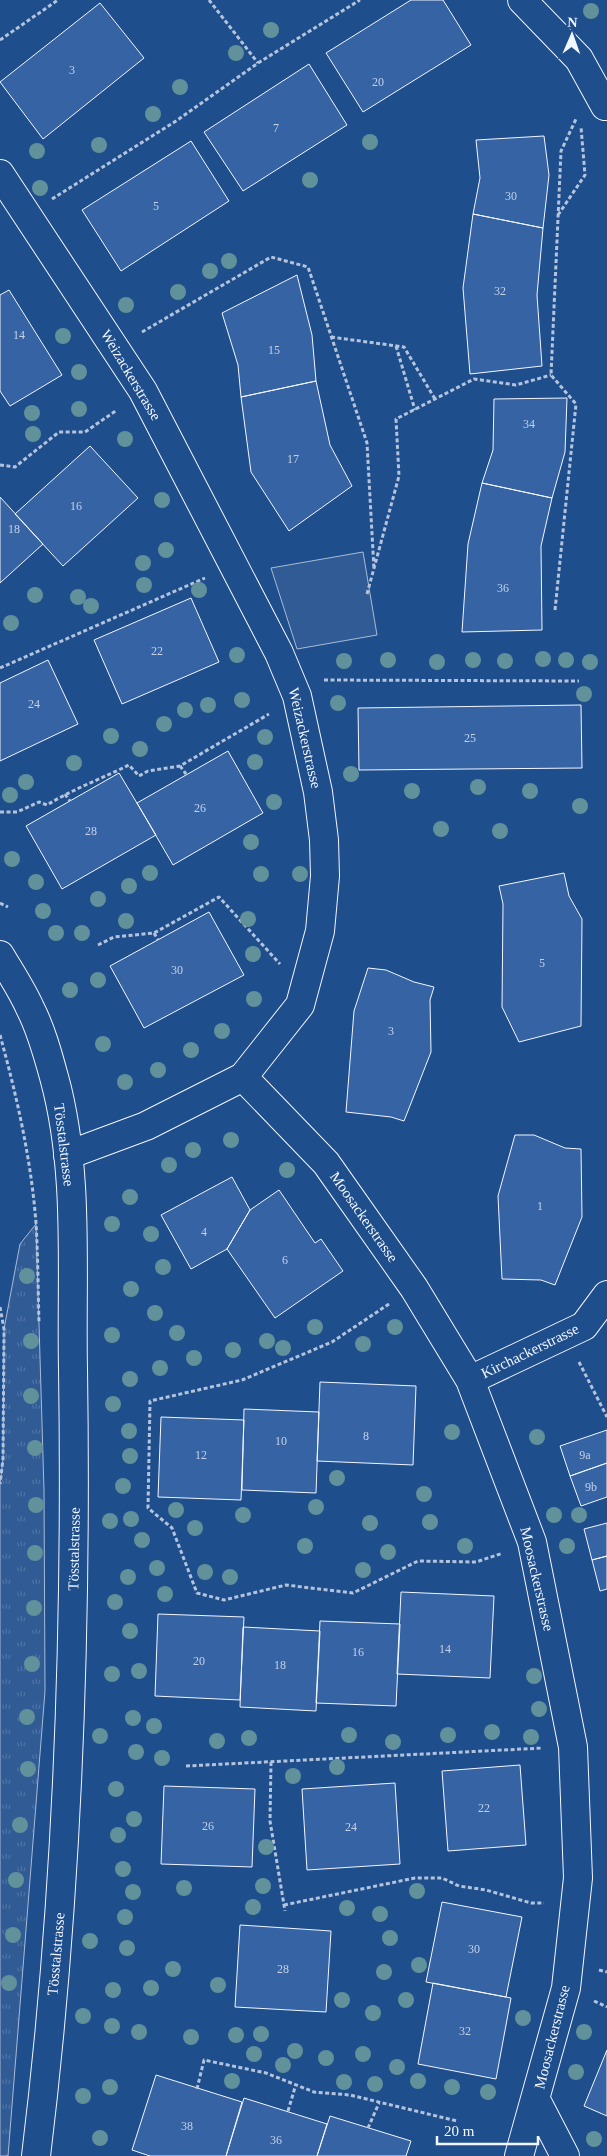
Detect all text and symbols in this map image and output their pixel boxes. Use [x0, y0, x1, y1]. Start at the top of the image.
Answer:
north arrow [547, 10, 597, 60]
text: N [567, 15, 578, 30]
house number: 3 [69, 63, 75, 77]
house number: 20 [372, 75, 384, 89]
house number: 7 [273, 121, 279, 135]
house number: 30 [505, 189, 517, 203]
house number: 5 [153, 199, 159, 213]
house number: 32 [494, 284, 506, 298]
street label: Weizackerstrasse [98, 327, 165, 424]
house number: 14 [13, 328, 25, 342]
house number: 15 [268, 343, 280, 357]
house number: 34 [523, 417, 535, 431]
house number: 17 [287, 452, 299, 466]
house number: 16 [70, 499, 82, 513]
house number: 18 [8, 522, 20, 536]
house number: 36 [497, 581, 509, 595]
house number: 22 [151, 644, 163, 658]
street label: Weizackerstrasse [286, 686, 324, 790]
house number: 24 [28, 697, 40, 711]
house number: 25 [464, 731, 476, 745]
house number: 26 [194, 801, 206, 815]
house number: 28 [85, 824, 97, 838]
house number: 5 [539, 956, 545, 970]
house number: 30 [171, 963, 183, 977]
house number: 3 [388, 1024, 394, 1038]
street label: Tösstalstrasse [51, 1103, 77, 1188]
street label: Moosackerstrasse [327, 1169, 401, 1266]
house number: 1 [537, 1199, 543, 1213]
house number: 4 [201, 1225, 207, 1239]
house number: 6 [282, 1253, 288, 1267]
street label: Kirchackerstrasse [479, 1320, 582, 1382]
house number: 8 [363, 1429, 369, 1443]
house number: 10 [275, 1434, 287, 1448]
house number: 12 [195, 1448, 207, 1462]
house number: 9a [579, 1448, 591, 1462]
house number: 9b [585, 1480, 597, 1494]
street label: Tösstalstrasse [65, 1507, 83, 1591]
street label: Moosackerstrasse [517, 1525, 557, 1633]
house number: 14 [439, 1642, 451, 1656]
house number: 16 [352, 1645, 364, 1659]
house number: 20 [193, 1654, 205, 1668]
house number: 18 [274, 1658, 286, 1672]
house number: 22 [478, 1801, 490, 1815]
house number: 26 [202, 1819, 214, 1833]
house number: 24 [345, 1820, 357, 1834]
street label: Tösstalstrasse [44, 1911, 68, 1996]
house number: 30 [468, 1942, 480, 1956]
house number: 28 [277, 1962, 289, 1976]
street label: Moosackerstrasse [531, 1983, 573, 2091]
house number: 32 [459, 2024, 471, 2038]
scale bar [437, 2114, 538, 2146]
house number: 38 [181, 2119, 193, 2133]
text: 20 m [444, 2123, 475, 2139]
house number: 36 [270, 2133, 282, 2147]

